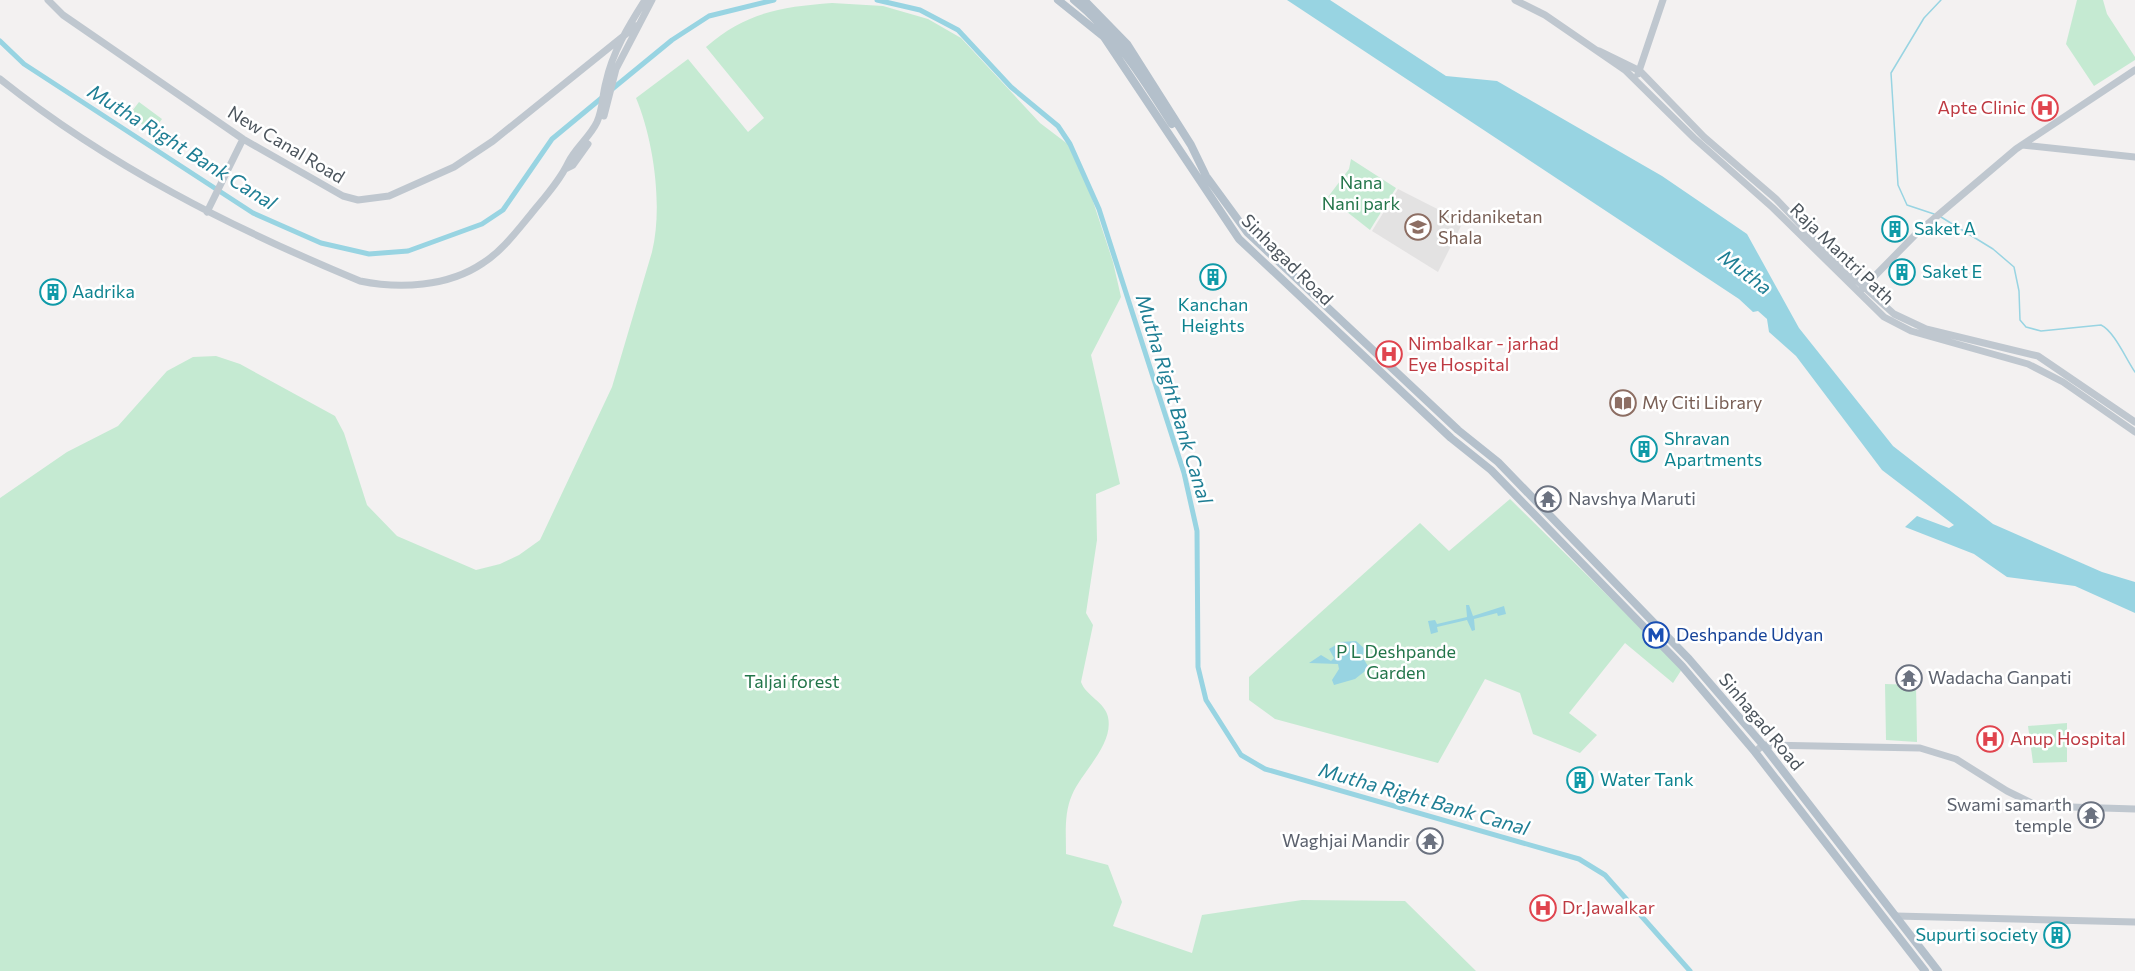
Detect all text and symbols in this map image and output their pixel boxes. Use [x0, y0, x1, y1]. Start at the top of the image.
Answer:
water label: Mutha Right Bank Canal [84, 78, 282, 215]
hospital icon: Apte Clinic [2030, 93, 2060, 123]
place label: Apte Clinic [1938, 96, 2026, 118]
street label: New Canal Road [224, 101, 349, 188]
park label: Nana Nani park [1322, 171, 1400, 214]
street label: Raja Mantri Path [1786, 198, 1900, 309]
place label: Kridaniketan Shala [1438, 205, 1542, 248]
street label: Sinhagad Road [1237, 209, 1338, 310]
school or university icon: Kridaniketan Shala [1403, 212, 1433, 242]
building icon: Saket A [1880, 214, 1910, 244]
place label: Saket A [1914, 217, 1976, 239]
water label: Mutha [1714, 243, 1777, 299]
building icon: Saket E [1887, 257, 1917, 287]
place label: Saket E [1922, 260, 1982, 282]
building icon: Kanchan Heights [1198, 262, 1228, 292]
building icon: Aadrika [38, 277, 68, 307]
place label: Aadrika [72, 280, 135, 302]
water label: Mutha Right Bank Canal [1132, 291, 1219, 507]
place label: Kanchan Heights [1178, 293, 1248, 336]
place label: Nimbalkar - jarhad Eye Hospital [1408, 332, 1559, 375]
hospital icon: Nimbalkar - jarhad Eye Hospital [1374, 339, 1404, 369]
library icon: My Citi Library [1608, 388, 1638, 418]
place label: My Citi Library [1642, 391, 1762, 413]
place label: Shravan Apartments [1664, 427, 1762, 470]
building icon: Shravan Apartments [1629, 434, 1659, 464]
temple icon: Navshya Maruti [1533, 484, 1563, 514]
place label: Navshya Maruti [1568, 487, 1696, 509]
metro station icon: Deshpande Udyan [1641, 620, 1671, 650]
place label: Deshpande Udyan [1676, 623, 1823, 645]
park label: P L Deshpande Garden [1336, 640, 1456, 683]
temple icon: Wadacha Ganpati [1894, 663, 1924, 693]
place label: Wadacha Ganpati [1928, 666, 2072, 688]
street label: Sinhagad Road [1715, 668, 1809, 774]
park label: Taljai forest [744, 670, 840, 692]
hospital icon: Anup Hospital [1975, 724, 2005, 754]
place label: Anup Hospital [2010, 727, 2126, 749]
water label: Mutha Right Bank Canal [1316, 756, 1533, 840]
building icon: Water Tank [1565, 765, 1595, 795]
place label: Water Tank [1600, 768, 1694, 790]
place label: Swami samarth temple [1947, 793, 2072, 836]
temple icon: Swami samarth temple [2076, 800, 2106, 830]
temple icon: Waghjai Mandir [1415, 826, 1445, 856]
place label: Waghjai Mandir [1282, 829, 1410, 851]
hospital icon: Dr.Jawalkar [1528, 893, 1558, 923]
place label: Dr.Jawalkar [1562, 896, 1655, 918]
building icon: Supurti society [2042, 920, 2072, 950]
place label: Supurti society [1916, 923, 2038, 945]

